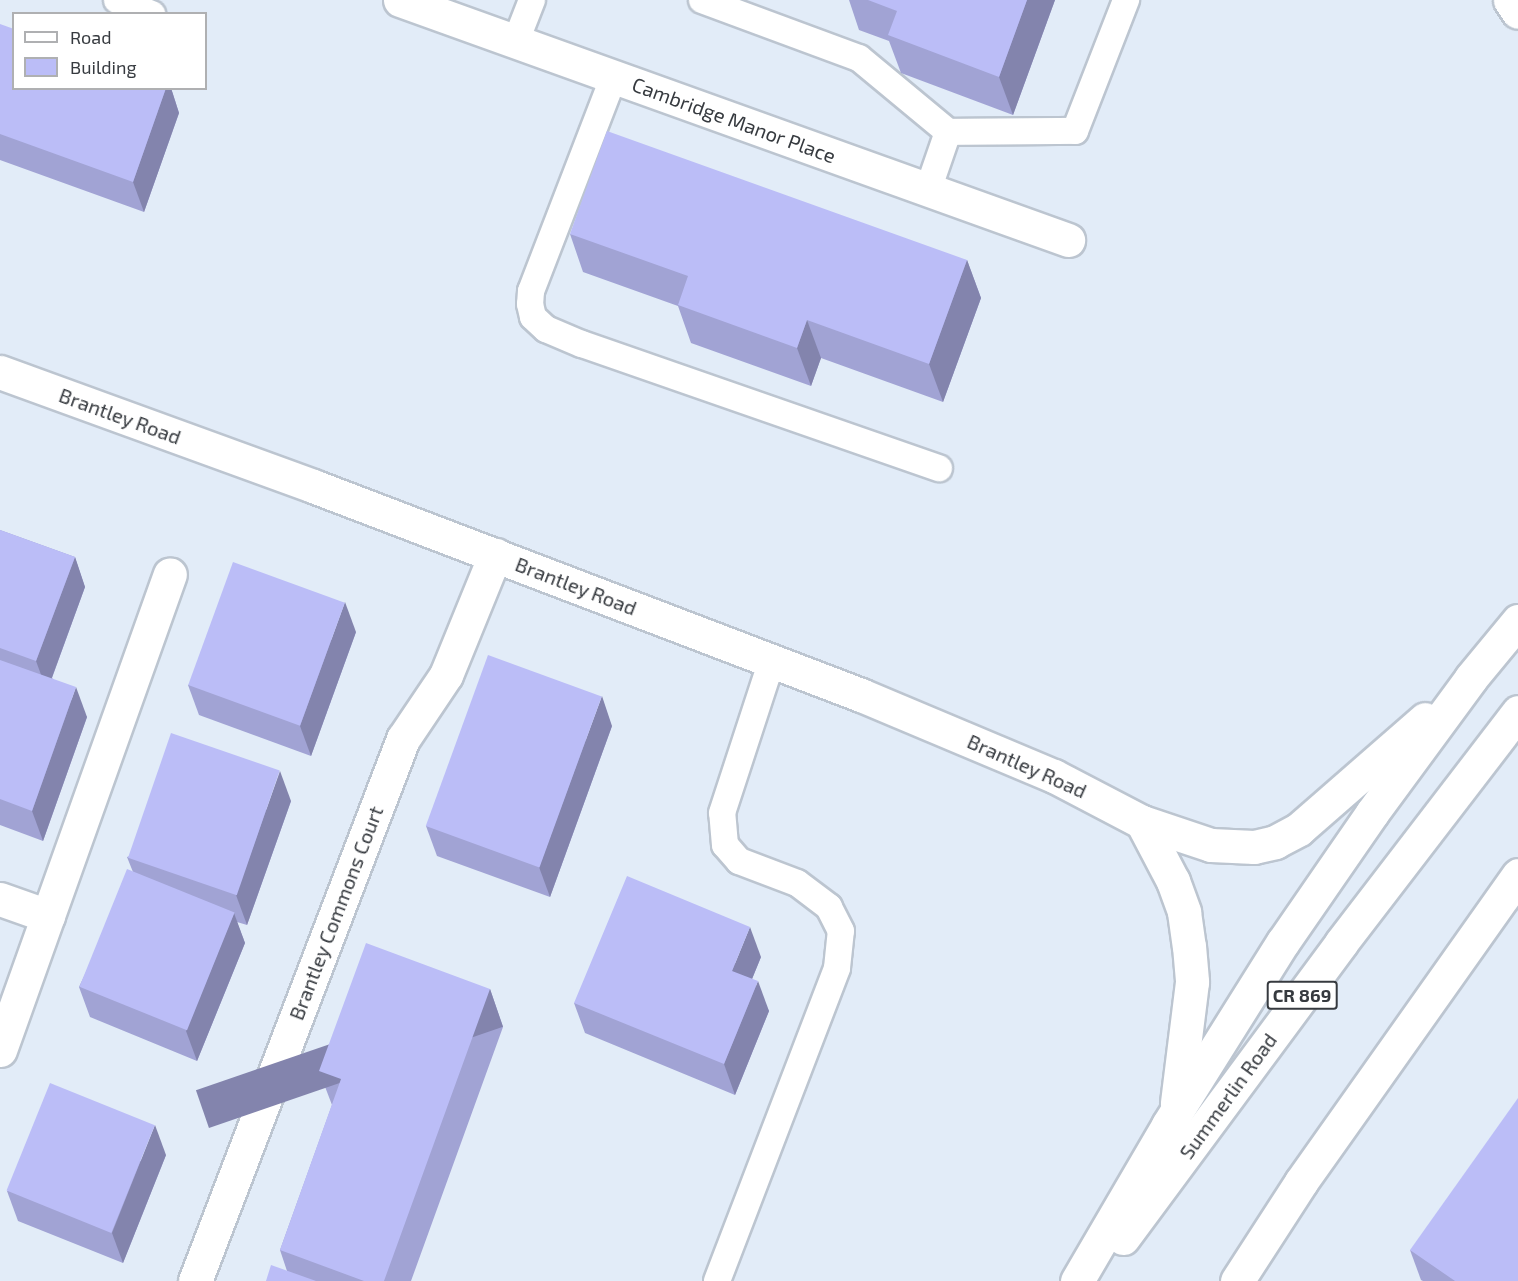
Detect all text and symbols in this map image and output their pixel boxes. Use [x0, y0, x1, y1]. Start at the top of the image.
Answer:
legend [12, 12, 207, 90]
text: Road [70, 26, 111, 48]
text: Building [70, 56, 137, 78]
street label: Cambridge Manor Place [629, 72, 839, 168]
street label: Brantley Road [56, 383, 184, 449]
street label: Brantley Road [512, 552, 640, 620]
street label: Brantley Road [963, 729, 1091, 803]
street label: Brantley Commons Court [284, 803, 388, 1023]
road number: CR 869 [1266, 980, 1338, 1010]
street label: Summerlin Road [1174, 1028, 1282, 1164]

